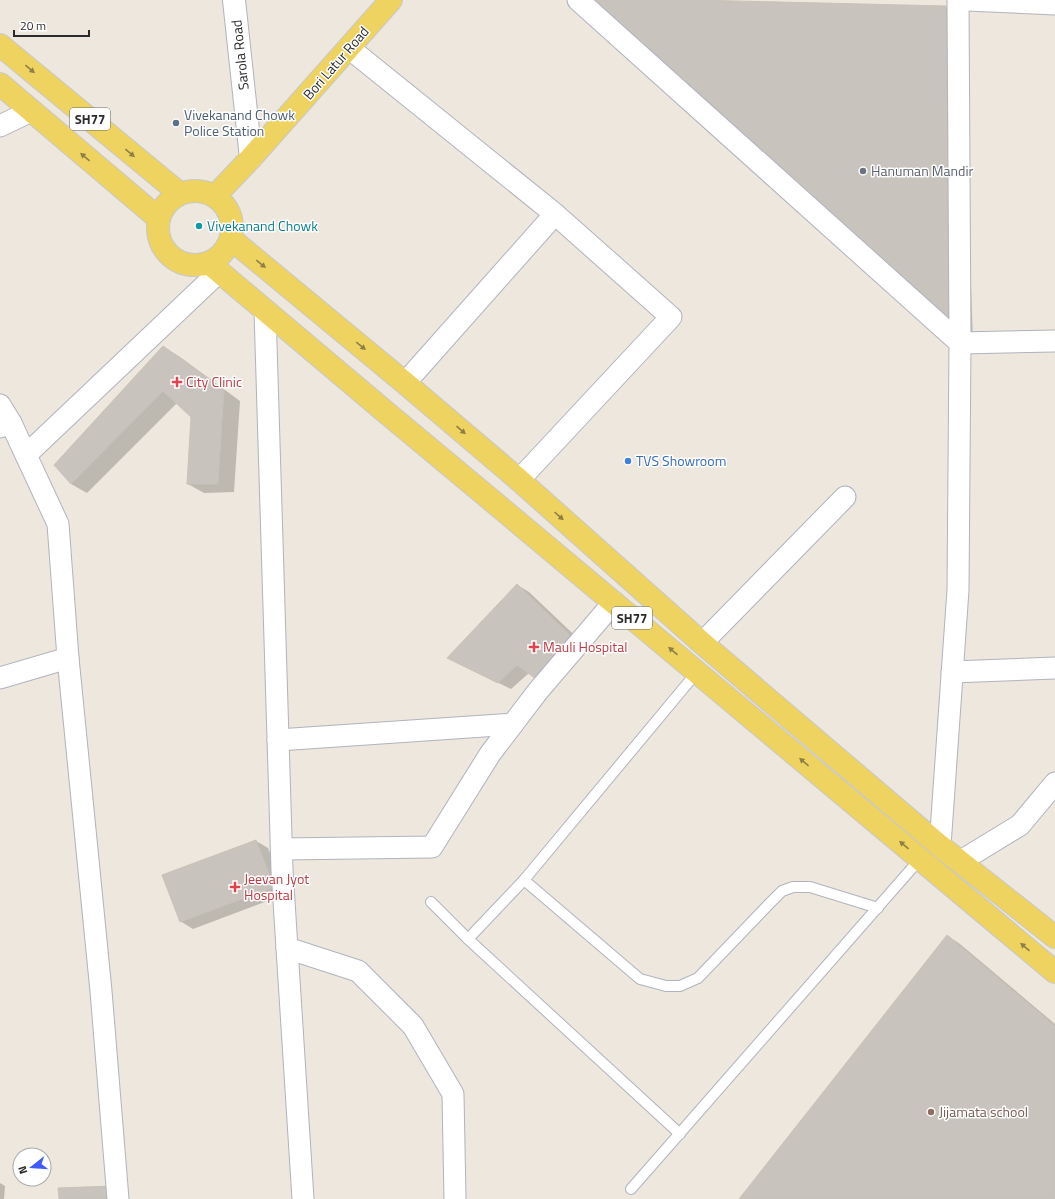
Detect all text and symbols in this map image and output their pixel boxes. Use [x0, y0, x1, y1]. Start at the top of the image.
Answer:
scale bar [14, 12, 89, 38]
text: 20 m [20, 16, 46, 35]
street label: Sarola Road [225, 19, 254, 91]
street label: Bori Latur Road [298, 21, 374, 104]
one-way arrow [25, 65, 35, 74]
place label: Vivekanand Chowk Police Station [184, 104, 295, 141]
road number: SH77 [70, 108, 110, 130]
marker: Vivekanand Chowk Police Station [171, 118, 181, 128]
one-way arrow [125, 148, 135, 157]
one-way arrow [80, 152, 90, 161]
place label: Hanuman Mandir [871, 160, 973, 181]
marker: Hanuman Mandir [858, 166, 868, 176]
place label: Vivekanand Chowk [207, 215, 318, 236]
marker: Vivekanand Chowk [194, 221, 204, 231]
one-way arrow [256, 259, 266, 268]
one-way arrow [356, 342, 367, 351]
place label: City Clinic [186, 371, 242, 392]
marker: City Clinic [171, 376, 183, 388]
one-way arrow [455, 426, 466, 435]
place label: TVS Showroom [636, 450, 726, 471]
marker: TVS Showroom [623, 456, 633, 466]
one-way arrow [553, 511, 564, 520]
road number: SH77 [612, 607, 652, 629]
place label: Mauli Hospital [543, 636, 627, 657]
marker: Mauli Hospital [528, 641, 540, 653]
one-way arrow [667, 647, 678, 656]
one-way arrow [799, 757, 810, 766]
one-way arrow [899, 841, 909, 850]
place label: Jeevan Jyot Hospital [244, 868, 309, 905]
marker: Jeevan Jyot Hospital [229, 881, 241, 893]
one-way arrow [1020, 942, 1030, 951]
place label: Jijamata school [939, 1101, 1028, 1122]
marker: Jijamata school [926, 1107, 936, 1117]
north arrow [12, 1147, 52, 1187]
text: N [14, 1164, 31, 1176]

